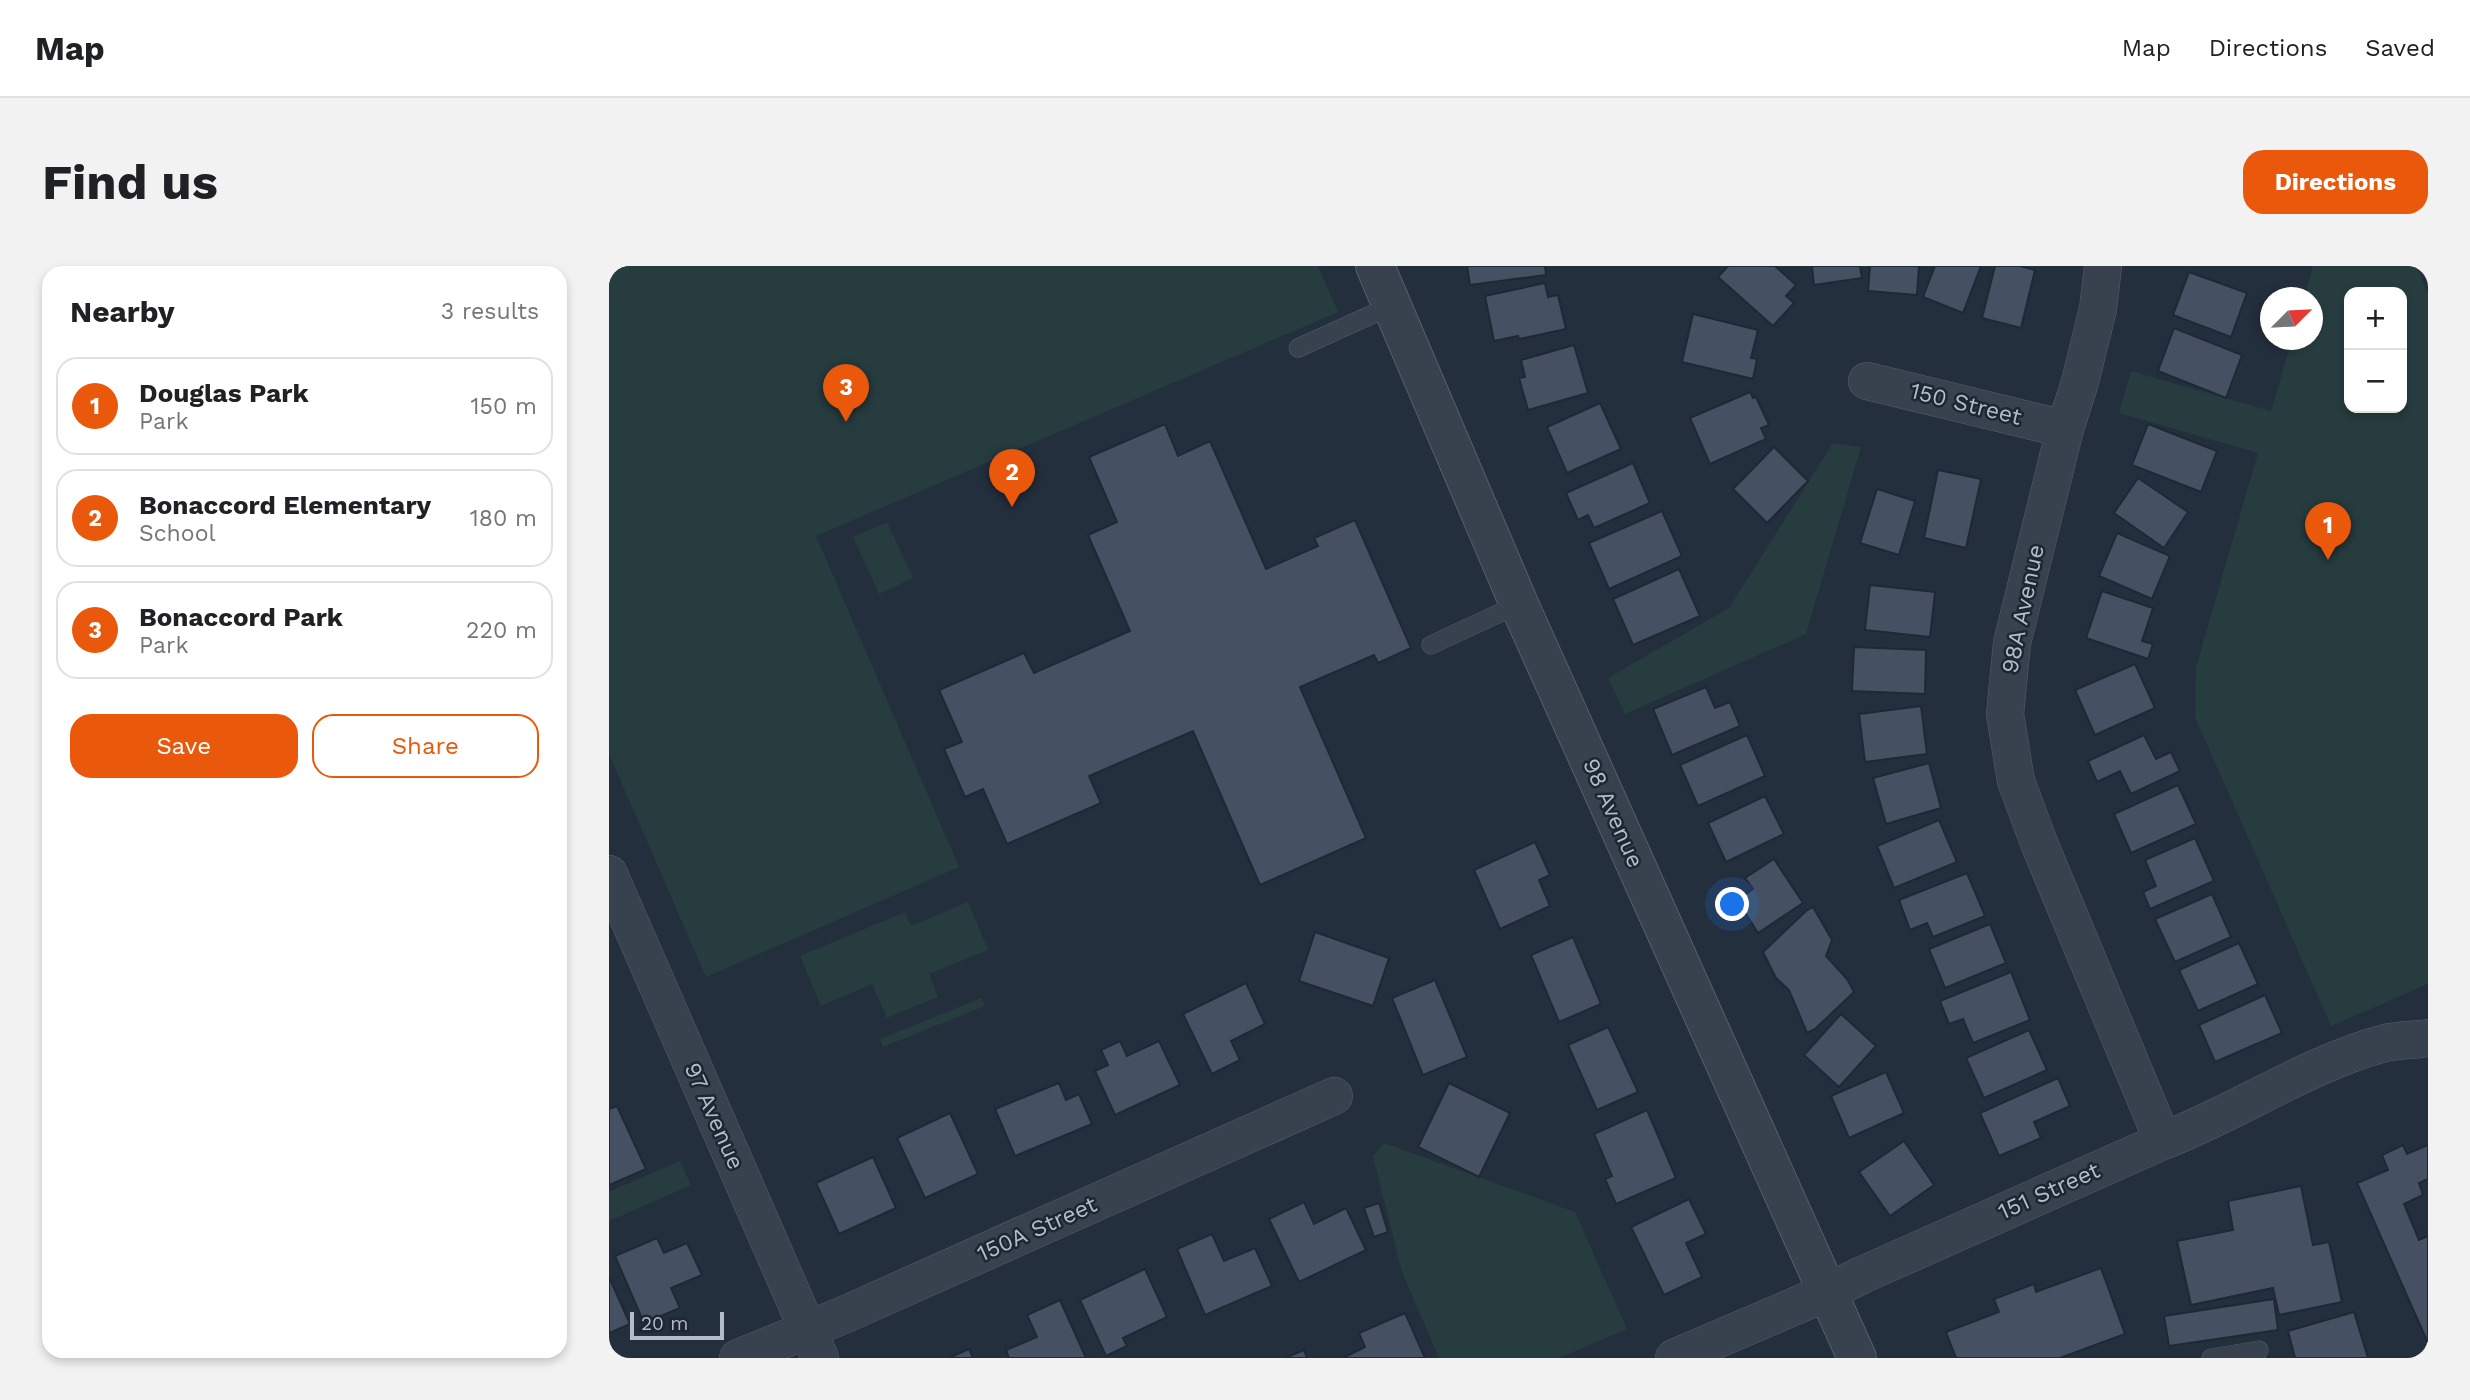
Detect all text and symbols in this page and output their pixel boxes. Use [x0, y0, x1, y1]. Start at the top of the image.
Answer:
text: Map [35, 29, 105, 68]
text: Map [2122, 34, 2171, 62]
text: Directions [2209, 34, 2327, 62]
text: Saved [2365, 34, 2435, 62]
button: Directions [2243, 150, 2428, 214]
text: Find us [42, 153, 218, 211]
north arrow [2260, 287, 2323, 350]
map controls [2344, 287, 2407, 413]
button: + [2344, 287, 2407, 350]
text: Nearby [70, 294, 175, 329]
text: 3 results [441, 298, 539, 325]
button: − [2344, 350, 2407, 413]
pin: 3 [823, 364, 869, 422]
street label: 150 Street [1908, 377, 2025, 431]
text: Douglas Park [139, 378, 309, 408]
text: 1 [90, 393, 100, 420]
text: 150 m [471, 393, 537, 420]
text: Park [139, 408, 188, 435]
pin: 2 [989, 449, 1035, 507]
text: Bonaccord Elementary [139, 490, 431, 520]
pin: 1 [2305, 502, 2351, 560]
text: 2 [88, 505, 102, 532]
text: 180 m [470, 505, 537, 532]
text: School [139, 520, 216, 547]
street label: 98A Avenue [1996, 542, 2050, 676]
text: Bonaccord Park [139, 602, 343, 632]
text: 3 [88, 617, 102, 644]
text: 220 m [466, 617, 537, 644]
text: Park [139, 632, 188, 659]
button: Save [70, 714, 298, 778]
button: Share [312, 714, 539, 778]
street label: 98 Avenue [1577, 754, 1649, 872]
your location [1715, 887, 1749, 921]
street label: 97 Avenue [678, 1058, 750, 1174]
street label: 151 Street [1994, 1156, 2104, 1225]
street label: 150A Street [973, 1190, 1101, 1267]
scale bar [630, 1309, 725, 1341]
text: 20 m [641, 1312, 688, 1335]

